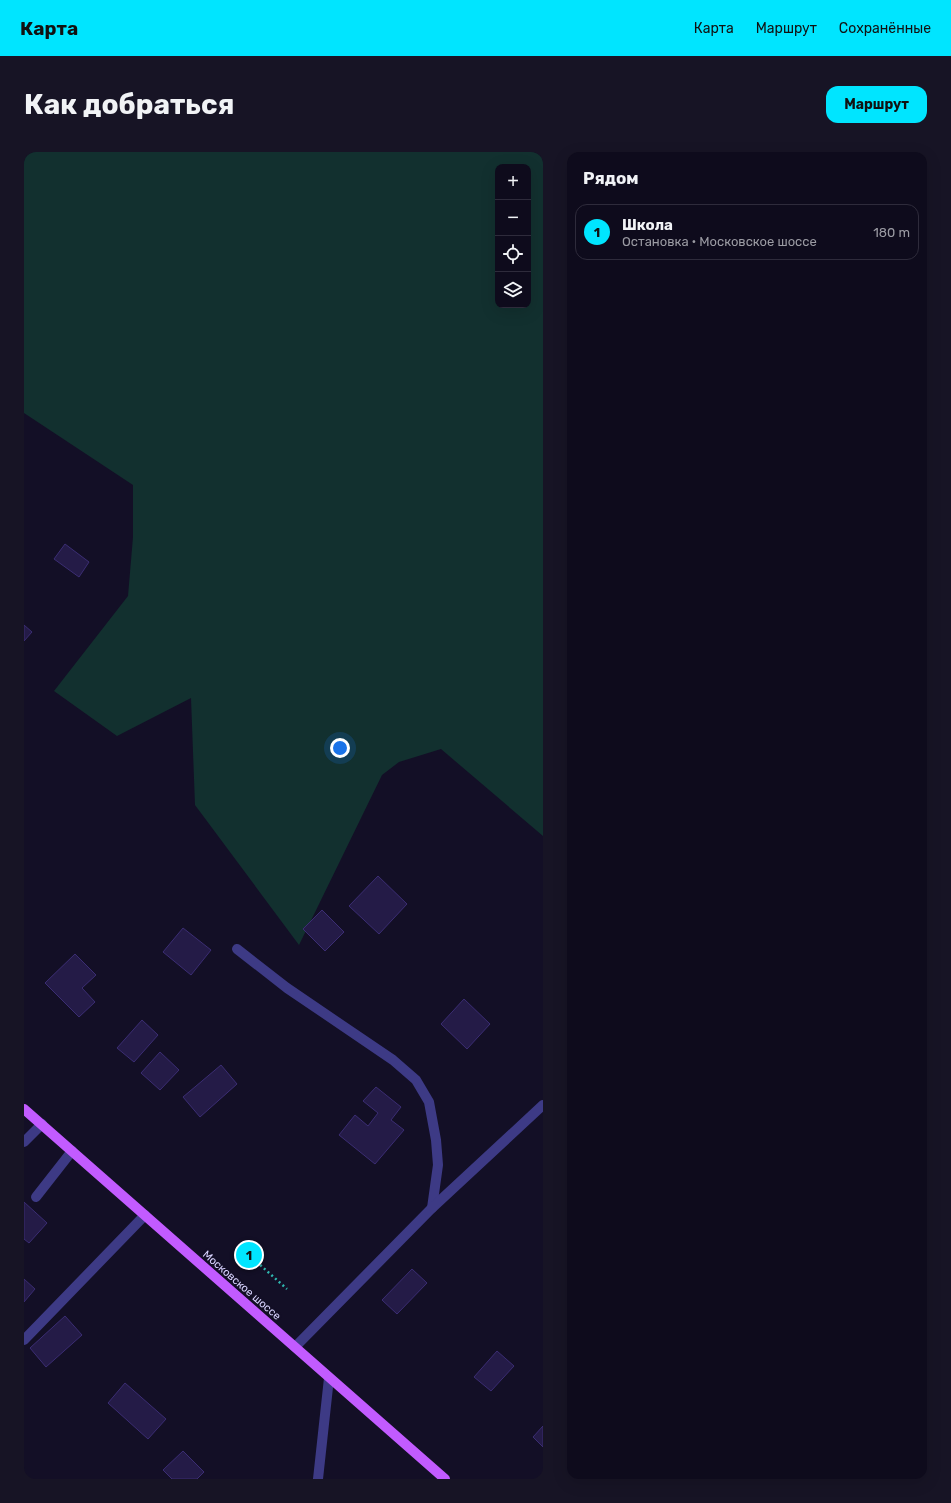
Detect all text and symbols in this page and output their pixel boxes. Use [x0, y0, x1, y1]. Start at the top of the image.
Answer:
text: Карта [20, 17, 78, 40]
text: Карта [694, 20, 734, 37]
text: Маршрут [756, 20, 817, 37]
text: Сохранённые [839, 20, 931, 37]
button: Маршрут [826, 86, 927, 123]
text: Как добраться [24, 88, 234, 121]
map controls [495, 164, 531, 308]
button: + [495, 164, 531, 200]
text: Рядом [583, 168, 639, 188]
button: − [495, 200, 531, 236]
text: Школа [622, 216, 673, 234]
text: 1 [594, 225, 600, 240]
text: 180 m [873, 225, 910, 240]
text: Остановка · Московское шоссе [622, 234, 817, 249]
button: locate [495, 236, 531, 272]
button: layers [495, 272, 531, 308]
your location [330, 738, 350, 758]
pin: 1 [236, 1240, 262, 1270]
street label: Московское шоссе [200, 1248, 283, 1323]

